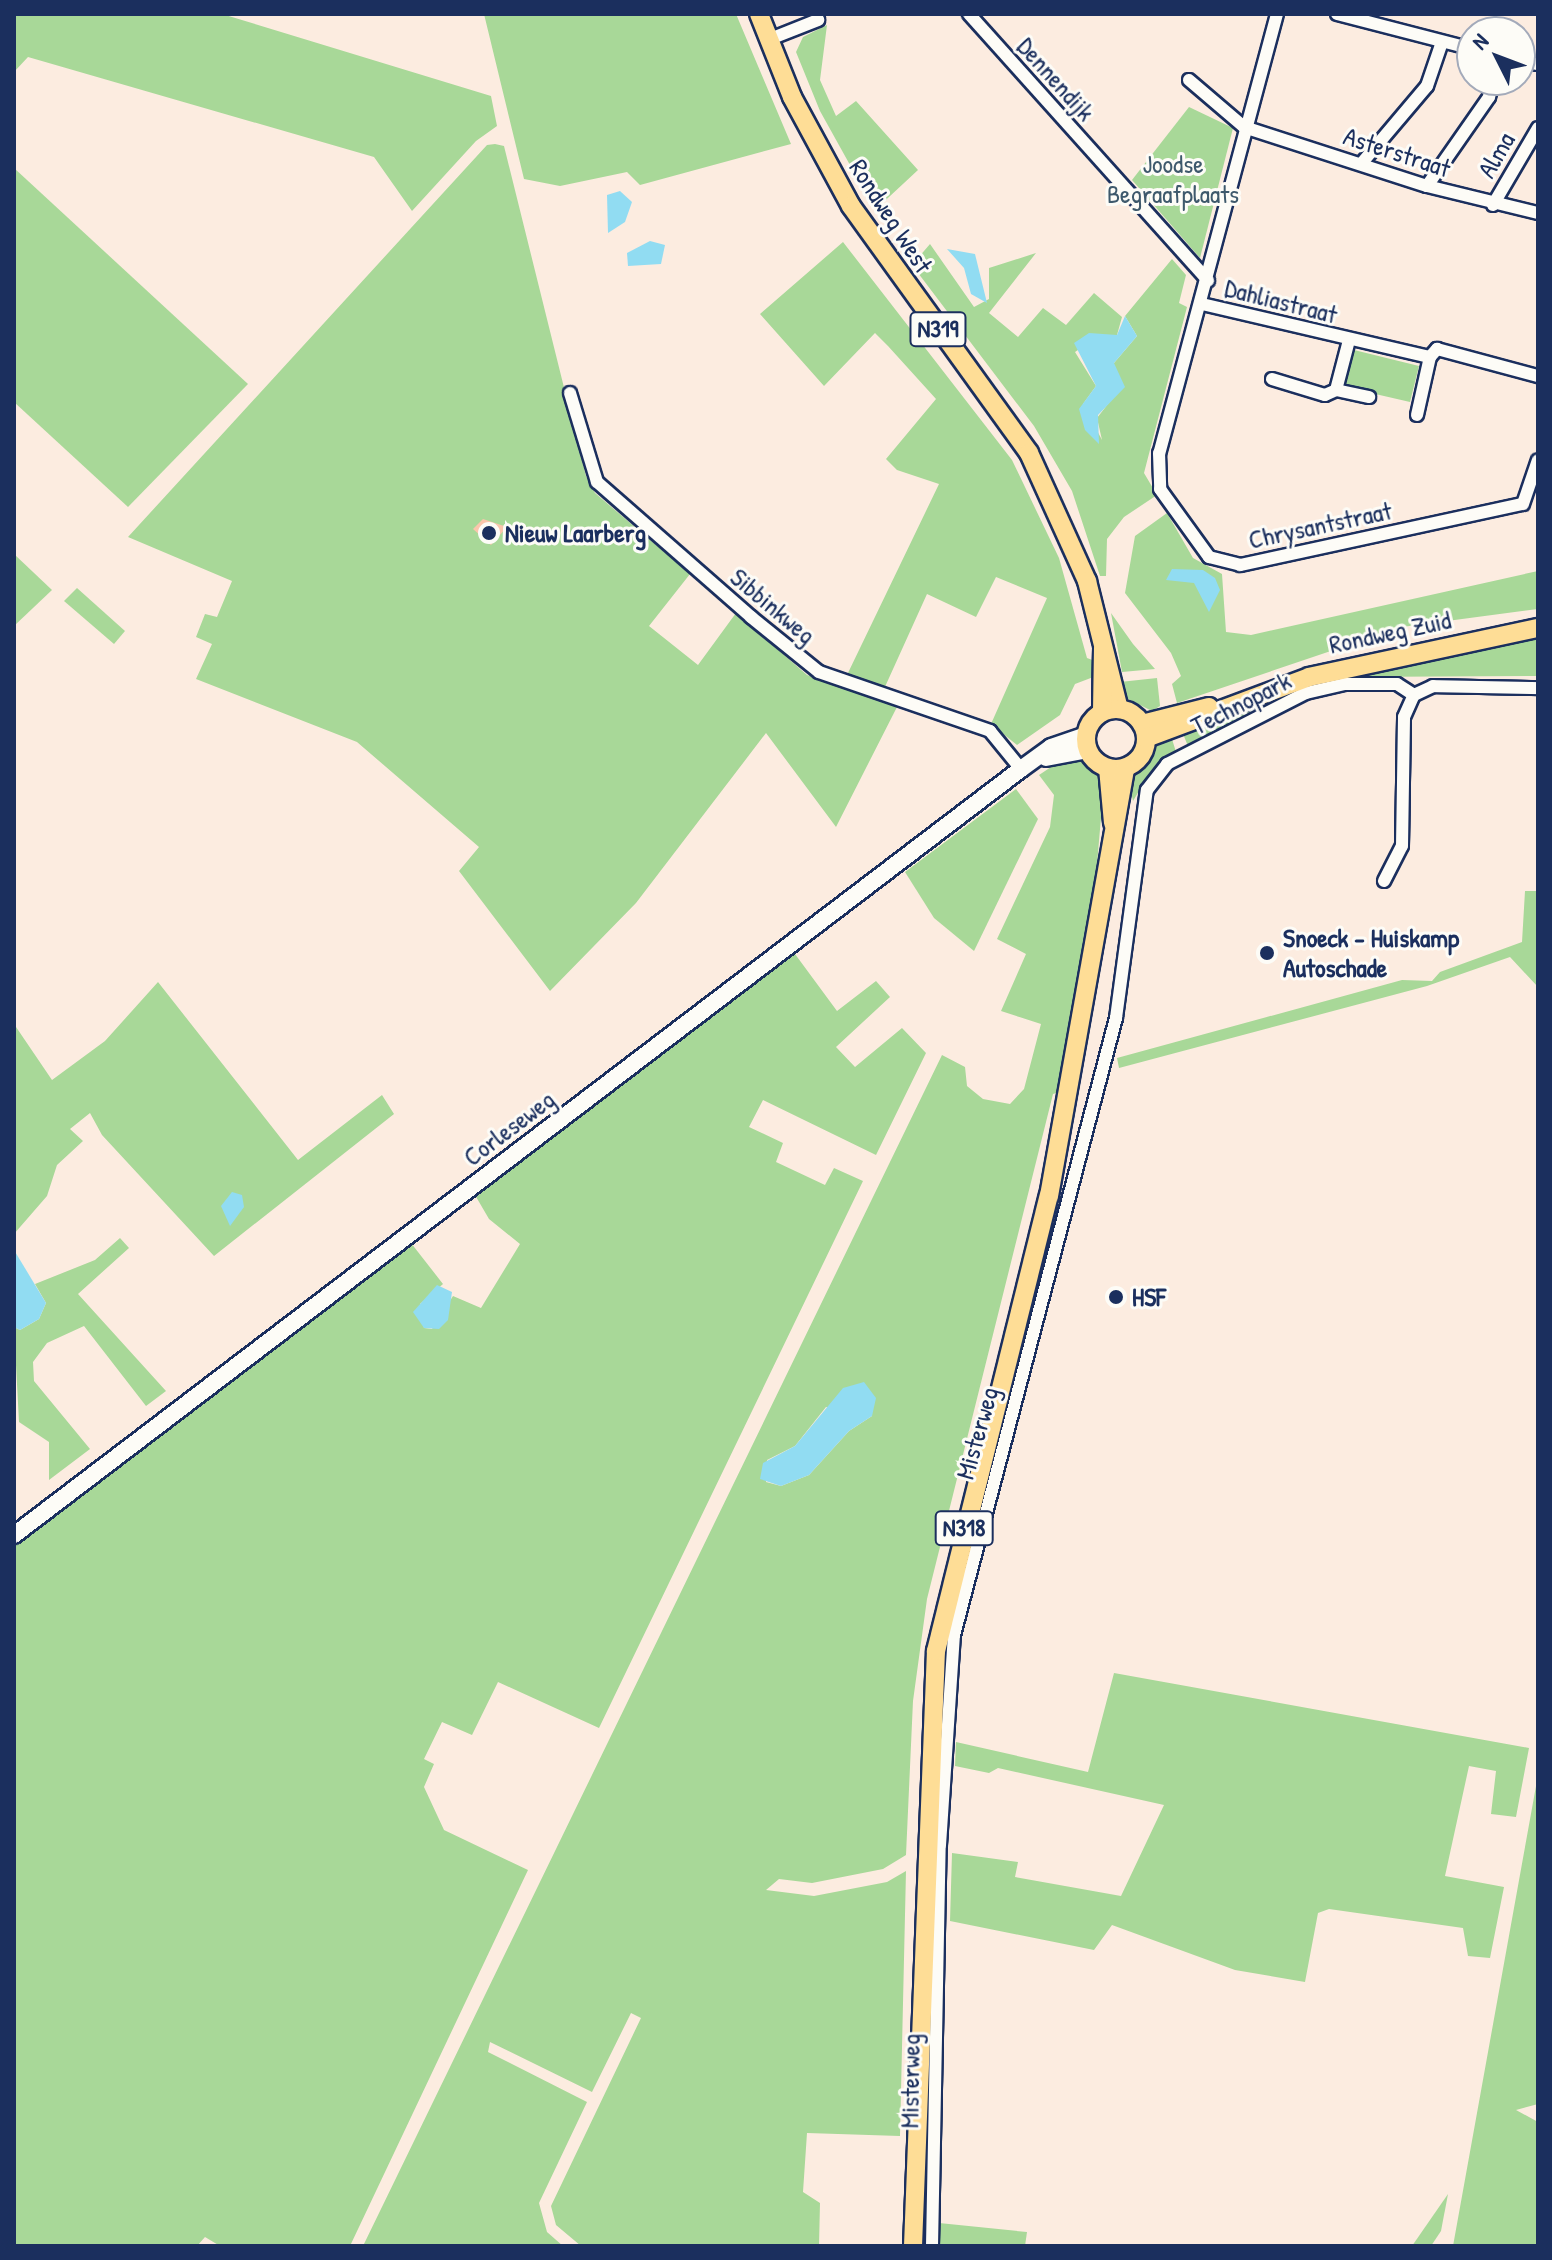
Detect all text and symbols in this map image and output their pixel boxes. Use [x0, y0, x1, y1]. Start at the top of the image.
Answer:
north arrow [1456, 16, 1536, 96]
text: N [1465, 27, 1495, 56]
street label: Dennendijk [1011, 31, 1101, 127]
street label: Asterstraat [1340, 120, 1454, 184]
street label: Alma [1471, 127, 1521, 183]
park label: Joodse Begraafplaats [1107, 148, 1239, 210]
street label: Rondweg West [843, 153, 939, 279]
street label: Dahliastraat [1222, 272, 1340, 330]
road number: N319 [908, 309, 968, 349]
street label: Chrysantstraat [1246, 495, 1394, 555]
place label: Nieuw Laarberg [505, 517, 646, 549]
marker: Nieuw Laarberg [480, 524, 498, 542]
street label: Sibbinkweg [724, 561, 822, 651]
street label: Rondweg Zuid [1326, 604, 1454, 660]
street label: Technopark [1186, 665, 1296, 741]
place label: Snoeck - Huiskamp Autoschade [1283, 922, 1459, 984]
marker: Snoeck - Huiskamp Autoschade [1258, 944, 1276, 962]
street label: Corleseweg [457, 1084, 561, 1172]
place label: HSF [1132, 1281, 1166, 1313]
marker: HSF [1107, 1288, 1125, 1306]
street label: Misterweg [949, 1383, 1005, 1483]
road number: N318 [934, 1508, 994, 1548]
street label: Misterweg [894, 2033, 926, 2129]

